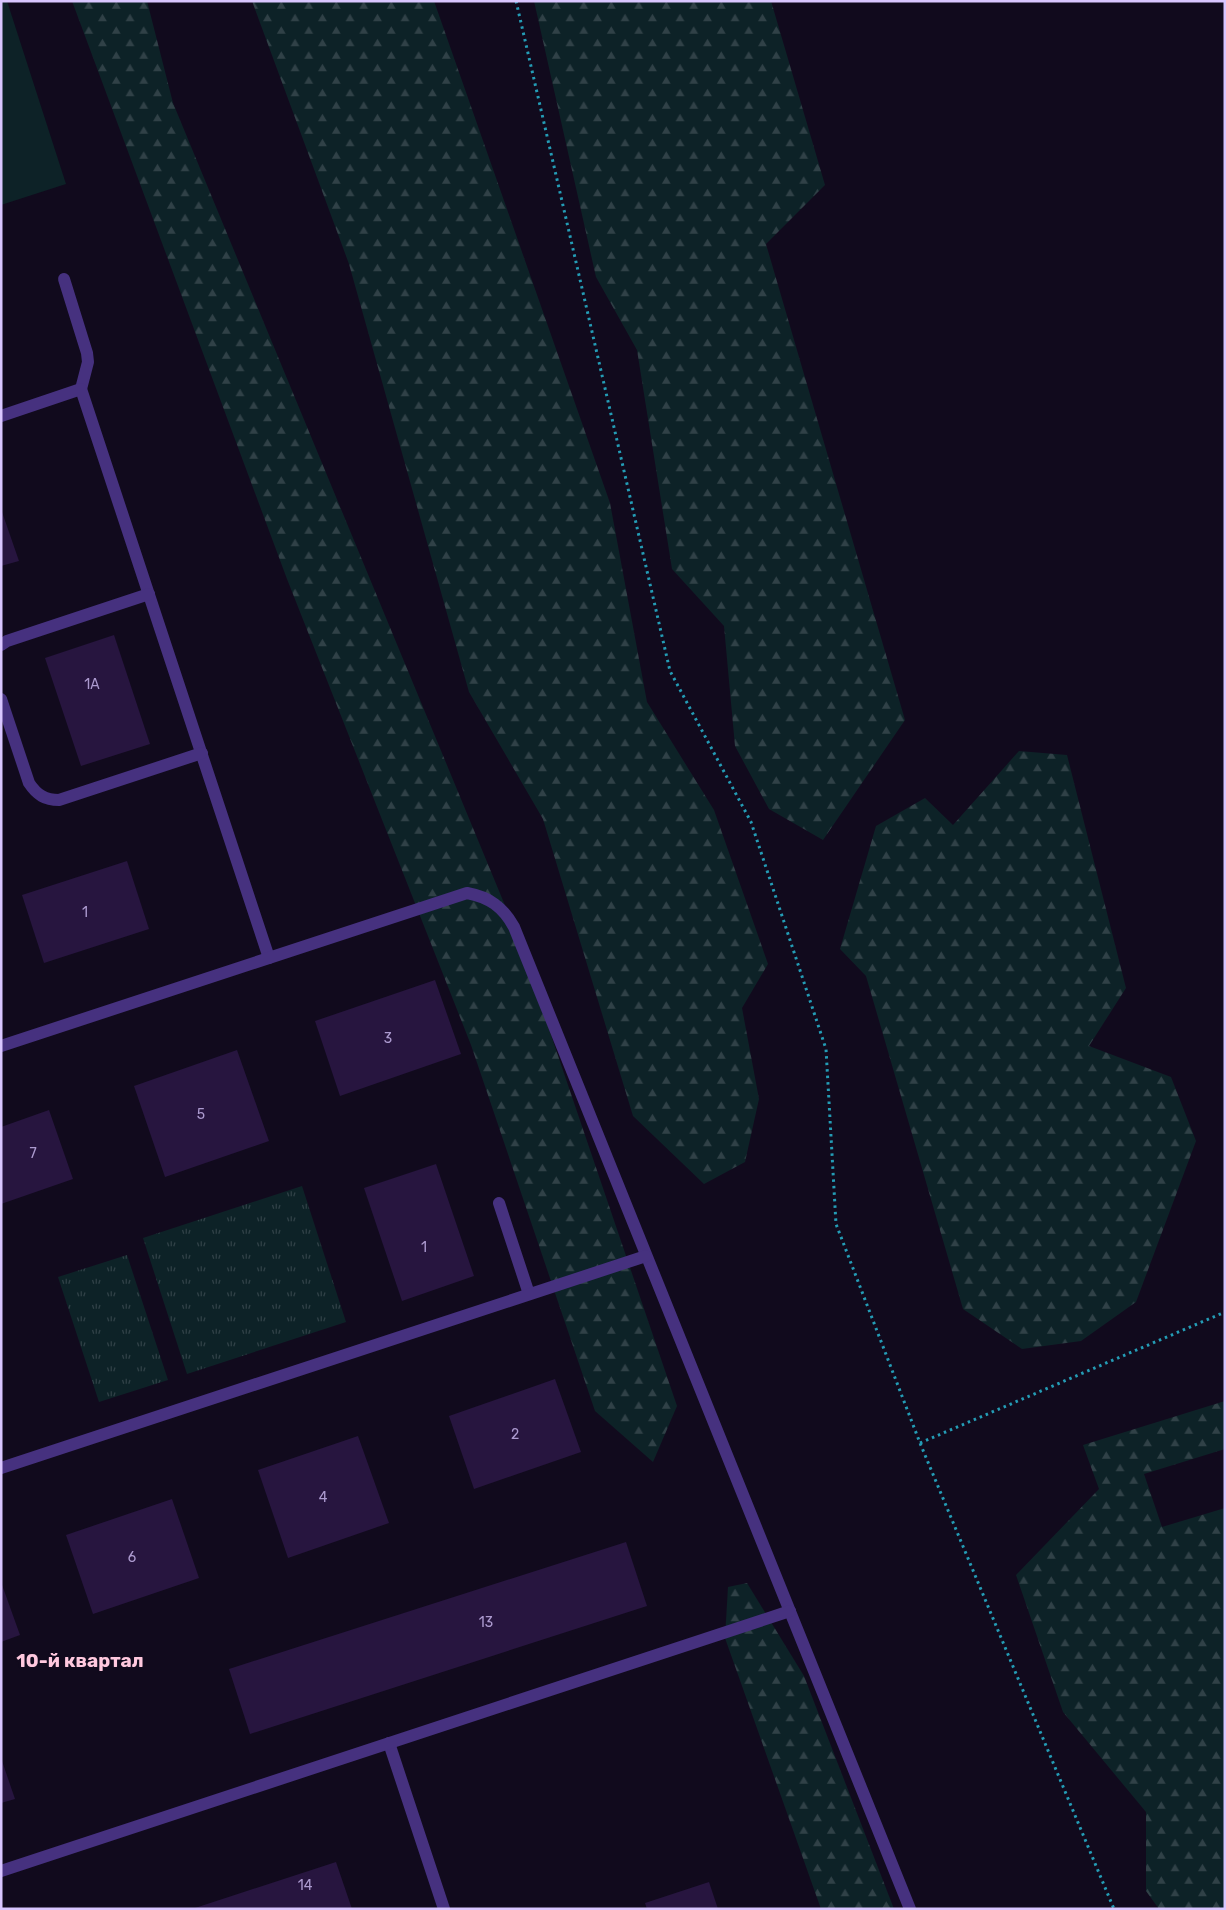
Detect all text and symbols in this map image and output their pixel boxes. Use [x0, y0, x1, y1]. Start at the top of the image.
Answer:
house number: 1А [84, 676, 100, 693]
house number: 1 [82, 904, 88, 921]
house number: 3 [384, 1030, 392, 1047]
house number: 5 [197, 1106, 205, 1123]
house number: 7 [29, 1145, 37, 1162]
house number: 1 [421, 1239, 427, 1256]
house number: 2 [511, 1426, 519, 1443]
house number: 4 [319, 1489, 328, 1506]
house number: 6 [128, 1549, 136, 1566]
house number: 13 [479, 1614, 493, 1631]
district label: 10-й квартал [16, 1649, 144, 1672]
house number: 14 [298, 1877, 313, 1894]

